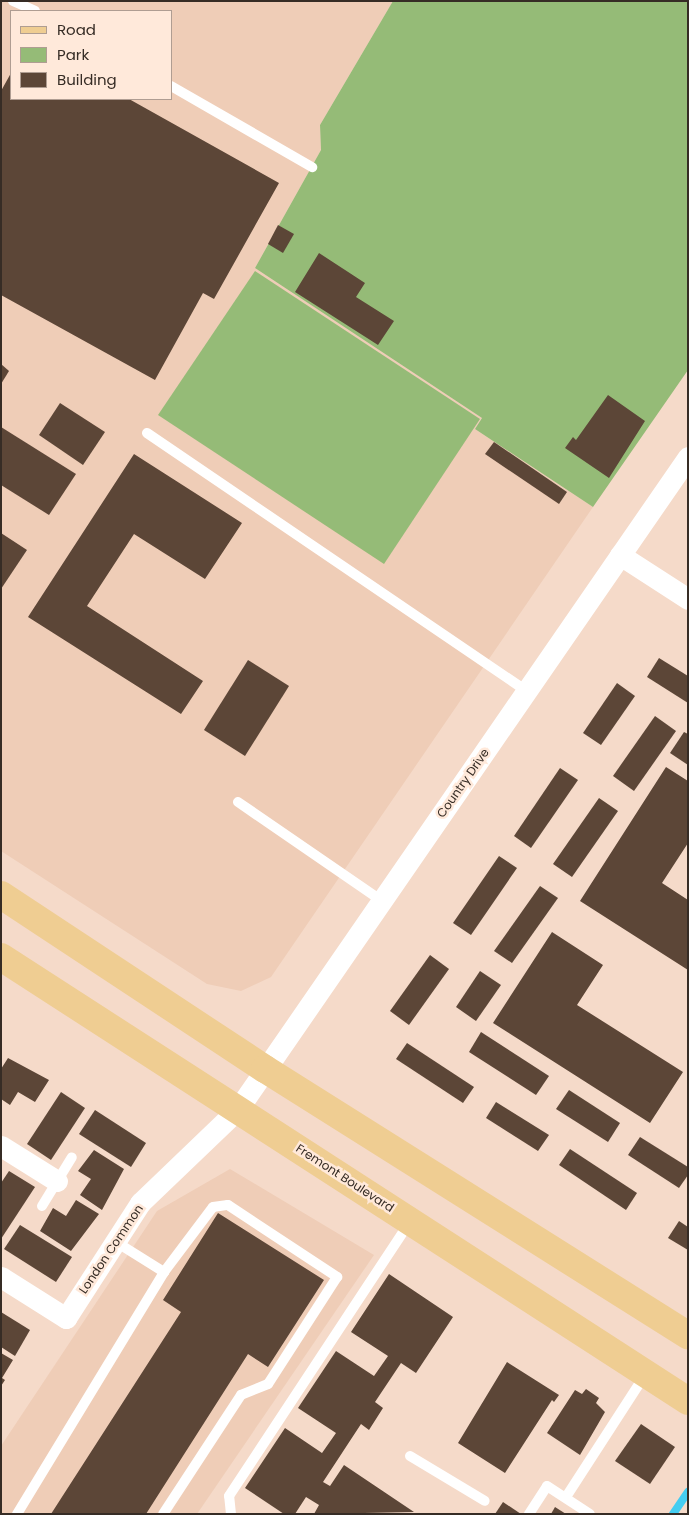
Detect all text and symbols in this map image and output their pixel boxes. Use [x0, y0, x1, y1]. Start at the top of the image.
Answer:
legend [10, 10, 172, 100]
text: Road [57, 19, 96, 40]
text: Park [57, 44, 89, 65]
text: Building [57, 69, 117, 90]
street label: Country Drive [434, 746, 492, 820]
street label: Fremont Boulevard [293, 1141, 397, 1215]
street label: London Common [76, 1202, 146, 1296]

